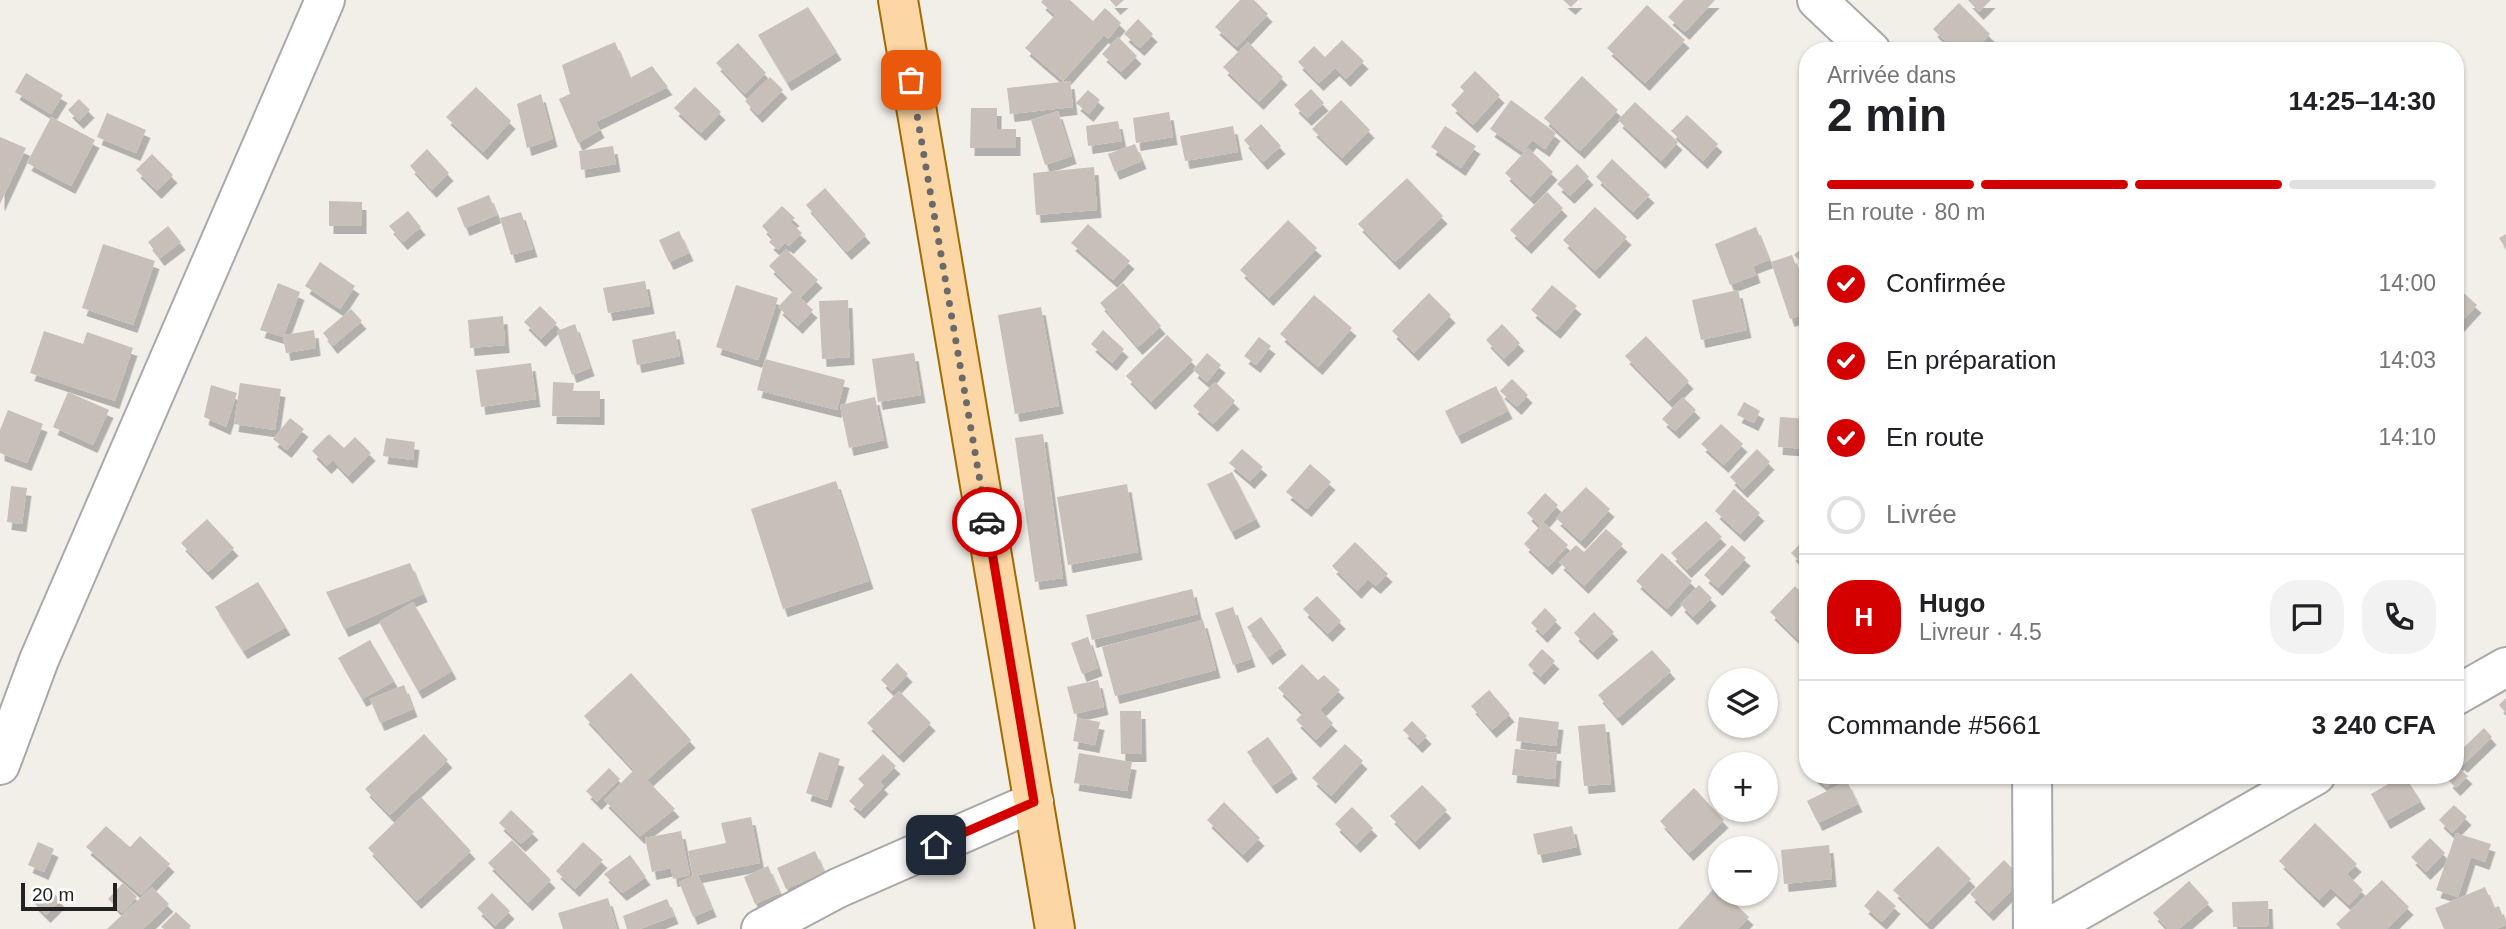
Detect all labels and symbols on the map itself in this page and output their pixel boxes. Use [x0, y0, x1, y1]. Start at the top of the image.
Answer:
pin [881, 50, 941, 110]
courier [952, 487, 1022, 557]
pin [906, 815, 966, 875]
scale bar [21, 880, 117, 912]

